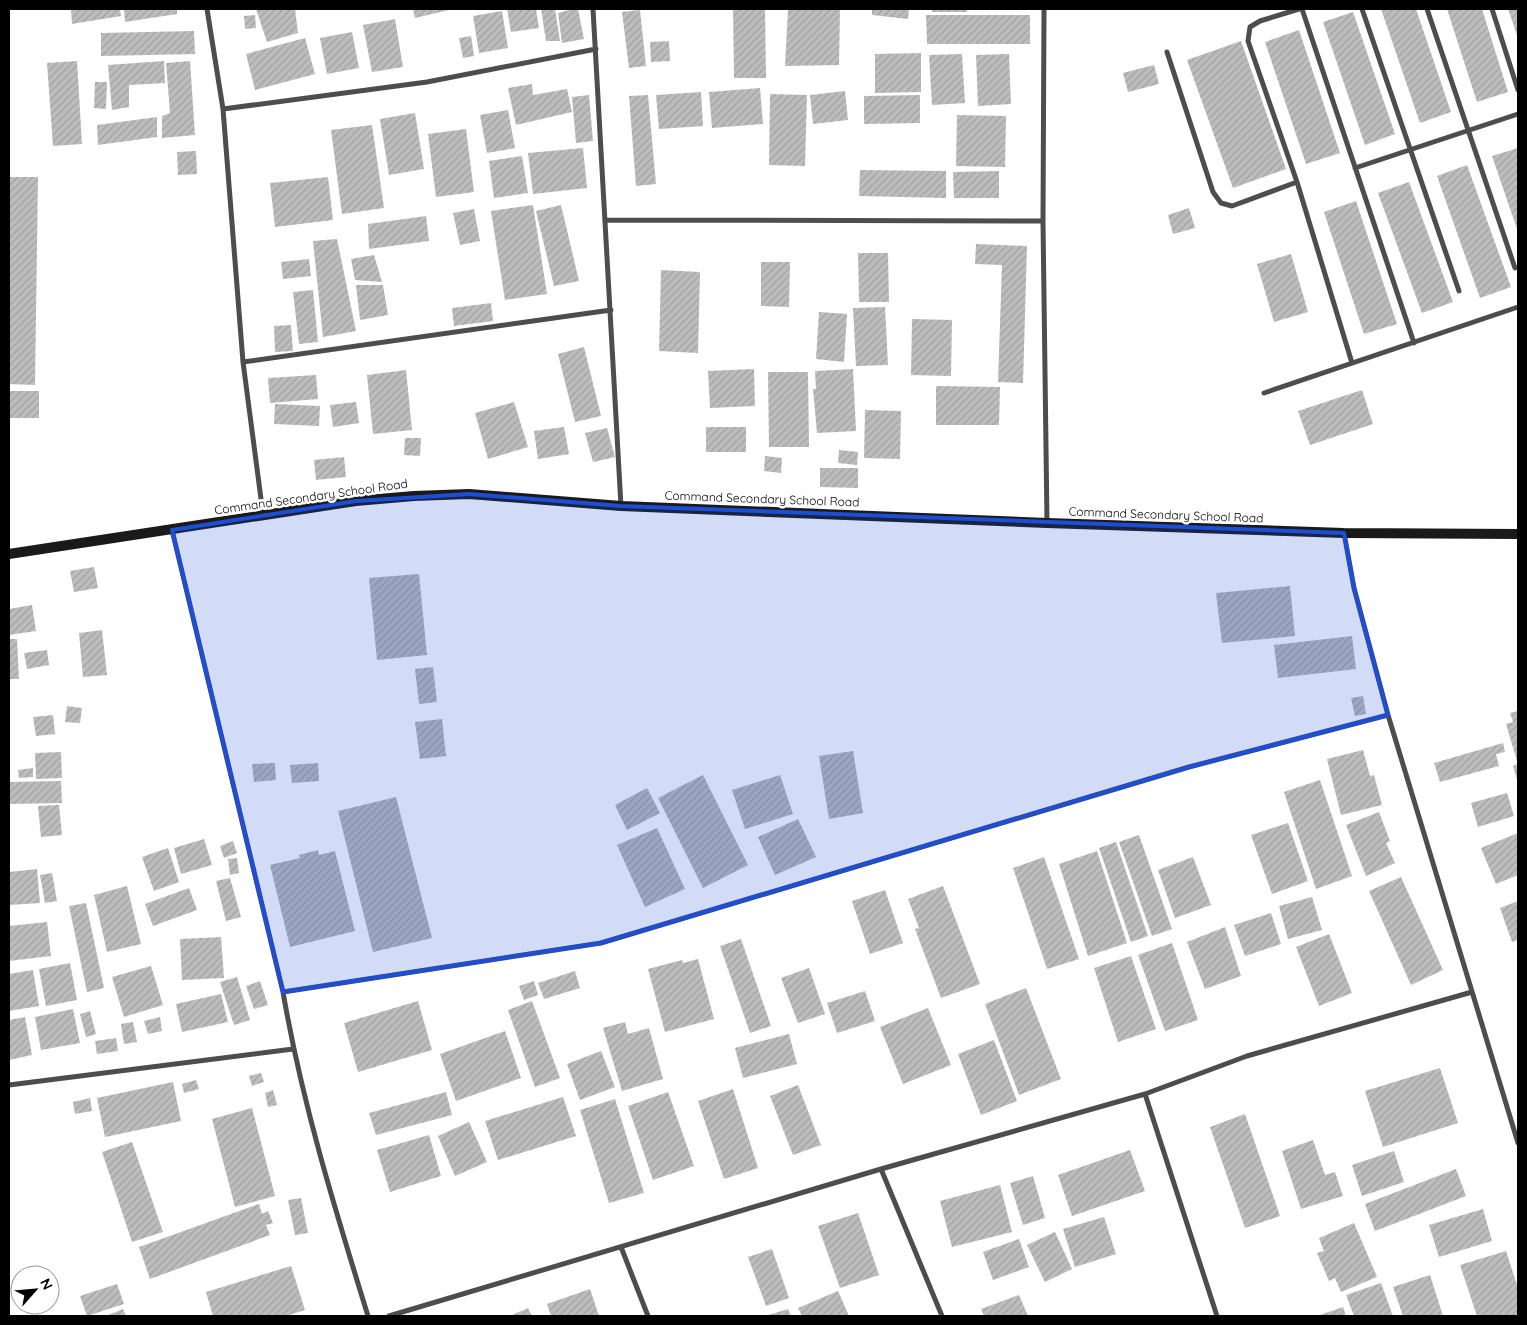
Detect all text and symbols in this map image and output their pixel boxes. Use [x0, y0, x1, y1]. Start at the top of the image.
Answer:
street label: Command Secondary School Road [213, 476, 409, 518]
street label: Command Secondary School Road [664, 488, 860, 509]
street label: Command Secondary School Road [1068, 504, 1264, 525]
north arrow [10, 1265, 60, 1315]
text: N [36, 1275, 57, 1293]

